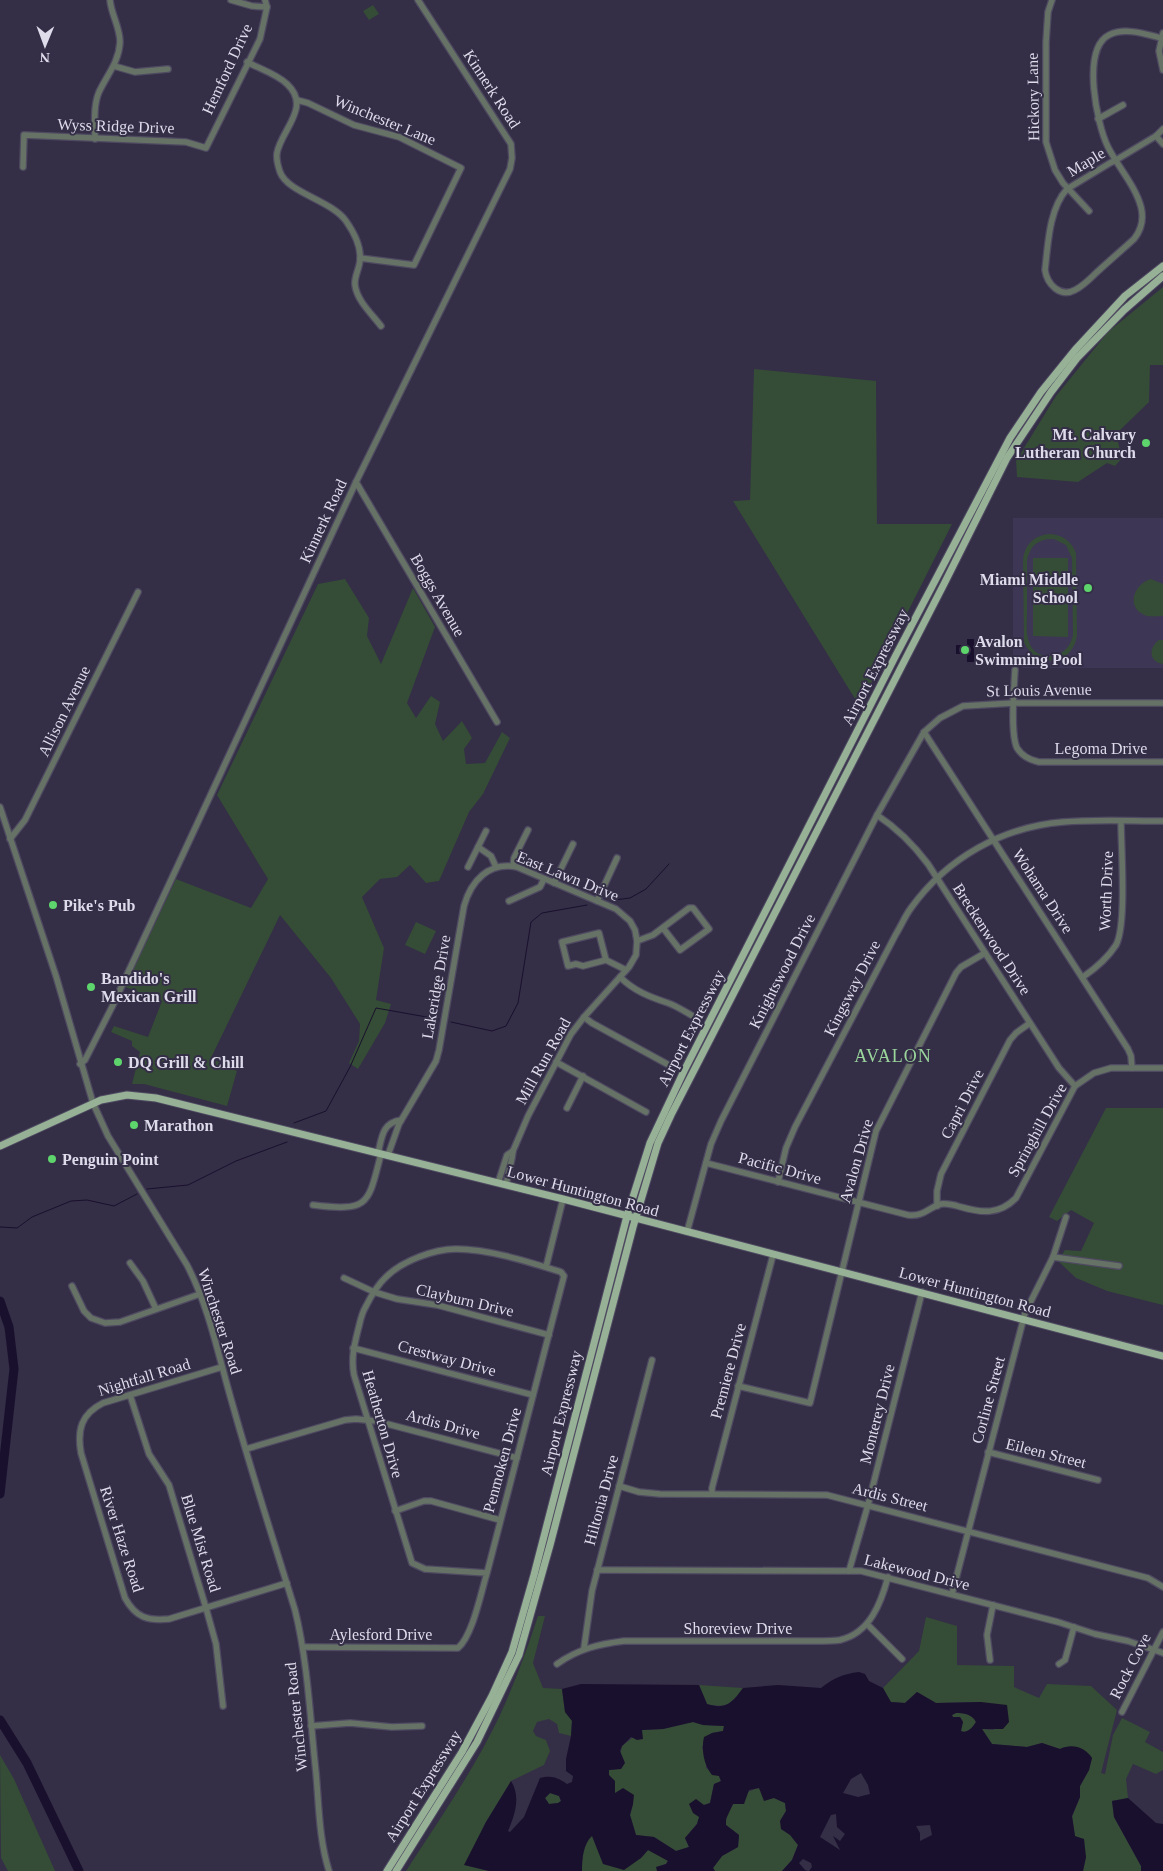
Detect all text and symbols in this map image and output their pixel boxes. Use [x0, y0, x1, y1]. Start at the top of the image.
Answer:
north arrow [20, 20, 70, 70]
street label: Hemford Drive [199, 21, 255, 117]
street label: Kinnerk Road [460, 47, 524, 131]
text: N [40, 50, 50, 65]
street label: Hickory Lane [1024, 53, 1043, 141]
street label: Winchester Lane [332, 92, 438, 148]
street label: Wyss Ridge Drive [57, 115, 175, 138]
street label: Maple [1064, 144, 1108, 181]
place label: Mt. Calvary Lutheran Church [1015, 426, 1136, 461]
marker: Mt. Calvary Lutheran Church [1140, 437, 1152, 449]
street label: Kinnerk Road [296, 477, 350, 565]
street label: Boggs Avenue [407, 551, 469, 640]
place label: Miami Middle School [980, 571, 1079, 606]
marker: Miami Middle School [1082, 582, 1094, 594]
street label: Airport Expressway [838, 606, 913, 729]
place label: Avalon Swimming Pool [975, 633, 1083, 669]
marker: Avalon Swimming Pool [959, 644, 971, 656]
street label: Allison Avenue [35, 663, 93, 759]
street label: St Louis Avenue [986, 681, 1092, 699]
street label: Legoma Drive [1055, 740, 1147, 758]
street label: Wohama Drive [1009, 846, 1077, 936]
street label: East Lawn Drive [515, 848, 621, 904]
street label: Worth Drive [1096, 851, 1116, 931]
street label: Breckenwood Drive [950, 880, 1034, 998]
place label: Pike's Pub [63, 897, 136, 914]
marker: Pike's Pub [47, 899, 59, 911]
street label: Knightswood Drive [746, 911, 819, 1032]
street label: Lakeridge Drive [418, 934, 454, 1040]
street label: Kingsway Drive [821, 937, 884, 1039]
street label: Airport Expressway [654, 967, 729, 1090]
place label: Bandido's Mexican Grill [101, 970, 197, 1005]
marker: Bandido's Mexican Grill [85, 981, 97, 993]
street label: Mill Run Road [512, 1015, 574, 1107]
district label: AVALON [854, 1046, 932, 1066]
place label: DQ Grill & Chill [128, 1054, 245, 1071]
marker: DQ Grill & Chill [112, 1056, 124, 1068]
street label: Capri Drive [937, 1066, 988, 1142]
street label: Springhill Drive [1004, 1080, 1071, 1180]
place label: Marathon [144, 1117, 213, 1134]
street label: Avalon Drive [836, 1117, 876, 1205]
marker: Marathon [128, 1119, 140, 1131]
street label: Pacific Drive [737, 1149, 823, 1187]
place label: Penguin Point [62, 1151, 159, 1169]
marker: Penguin Point [46, 1153, 58, 1165]
street label: Lower Huntington Road [505, 1163, 661, 1220]
street label: Lower Huntington Road [897, 1264, 1053, 1321]
street label: Winchester Road [195, 1266, 245, 1376]
street label: Clayburn Drive [414, 1280, 516, 1321]
street label: Premiere Drive [707, 1321, 749, 1421]
street label: Crestway Drive [396, 1337, 498, 1380]
street label: Airport Expressway [537, 1349, 586, 1478]
street label: Corline Street [968, 1354, 1008, 1445]
street label: Nightfall Road [96, 1355, 192, 1400]
street label: Monterey Drive [856, 1362, 899, 1466]
street label: Heatherton Drive [359, 1368, 407, 1480]
street label: Ardis Drive [404, 1406, 482, 1442]
street label: Penmoken Drive [480, 1406, 524, 1514]
street label: Eileen Street [1004, 1435, 1088, 1471]
street label: Hiltonia Drive [581, 1453, 621, 1547]
street label: Ardis Street [851, 1479, 930, 1515]
street label: River Haze Road [97, 1484, 147, 1594]
street label: Blue Mist Road [178, 1492, 224, 1594]
street label: Lakewood Drive [863, 1551, 971, 1593]
street label: Shoreview Drive [684, 1620, 792, 1637]
street label: Aylesford Drive [330, 1626, 432, 1644]
street label: Rock Cove [1106, 1630, 1154, 1702]
street label: Winchester Road [282, 1661, 310, 1773]
street label: Airport Expressway [382, 1727, 465, 1845]

